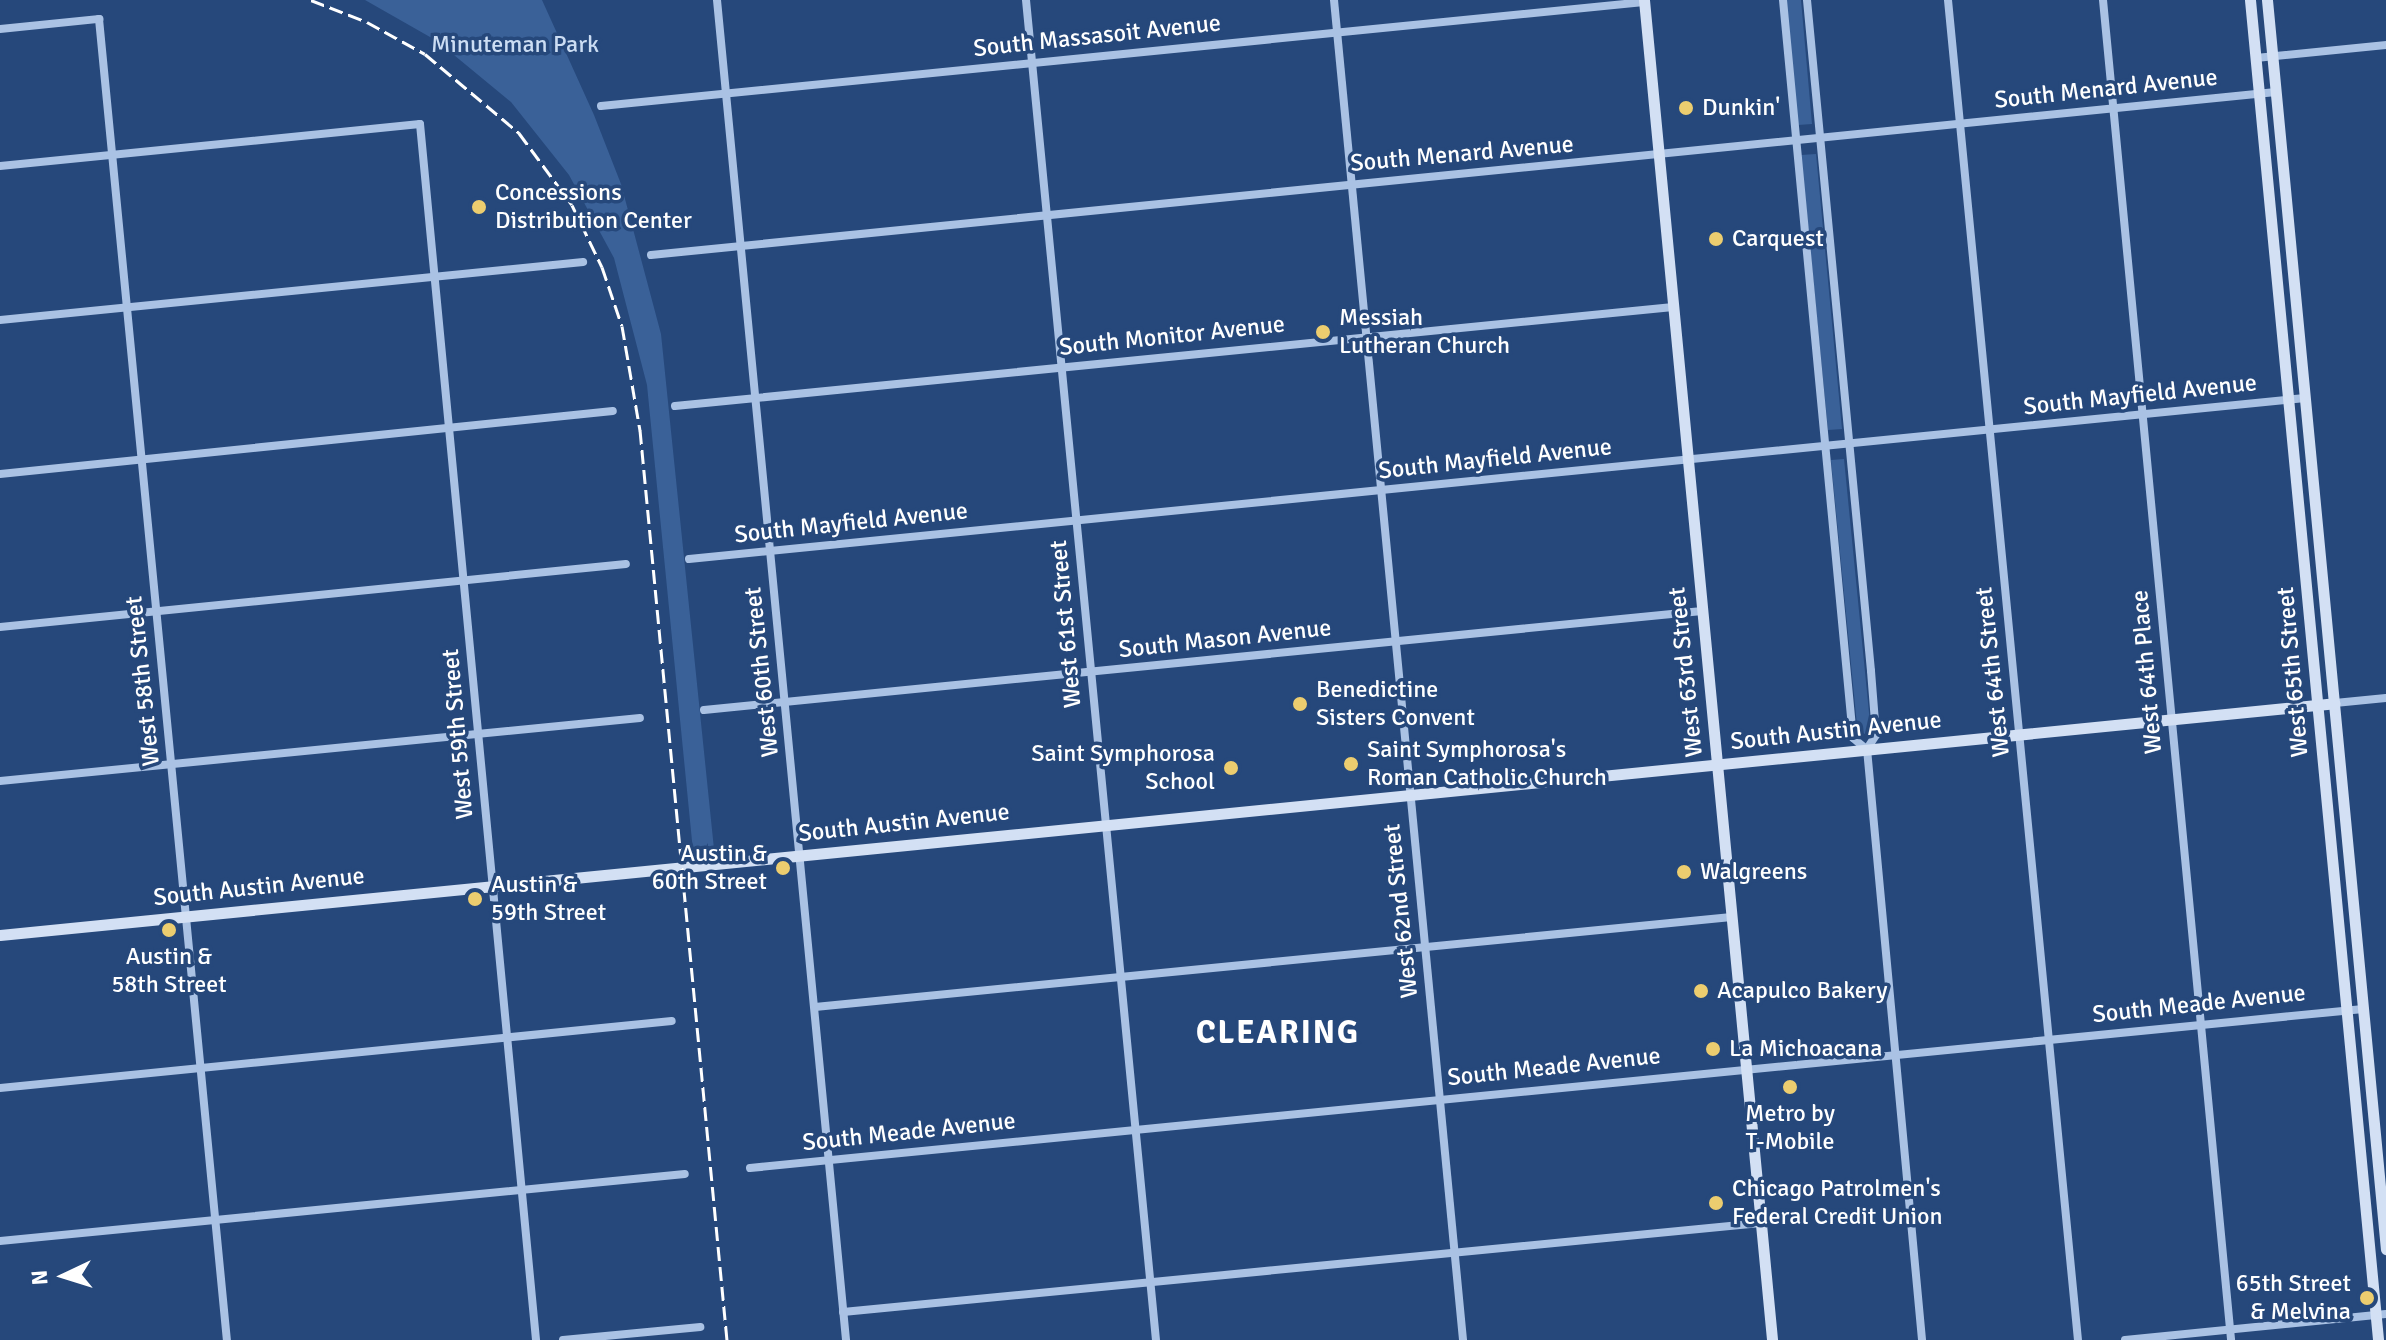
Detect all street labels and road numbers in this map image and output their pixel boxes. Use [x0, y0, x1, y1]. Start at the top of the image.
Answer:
street label: South Massasoit Avenue [972, 9, 1222, 63]
street label: South Menard Avenue [1993, 63, 2219, 115]
street label: South Menard Avenue [1349, 130, 1575, 178]
street label: South Monitor Avenue [1058, 310, 1286, 362]
street label: South Mayfield Avenue [2022, 368, 2258, 422]
street label: South Mayfield Avenue [1377, 432, 1613, 486]
street label: South Mayfield Avenue [733, 496, 969, 550]
street label: West 61st Street [1044, 539, 1088, 709]
street label: West 60th Street [739, 586, 785, 758]
street label: West 63rd Street [1663, 586, 1709, 758]
street label: West 64th Street [1970, 586, 2016, 758]
street label: West 65th Street [2271, 586, 2315, 758]
street label: West 64th Place [2125, 589, 2169, 755]
street label: West 58th Street [120, 595, 166, 767]
street label: South Mason Avenue [1117, 614, 1333, 664]
street label: West 59th Street [436, 648, 480, 820]
street label: South Austin Avenue [1729, 706, 1943, 756]
street label: South Austin Avenue [797, 798, 1011, 848]
street label: West 62nd Street [1378, 822, 1424, 1000]
street label: South Austin Avenue [152, 862, 366, 912]
street label: South Meade Avenue [2091, 978, 2307, 1030]
street label: South Meade Avenue [1446, 1041, 1662, 1093]
street label: South Meade Avenue [801, 1106, 1017, 1158]

